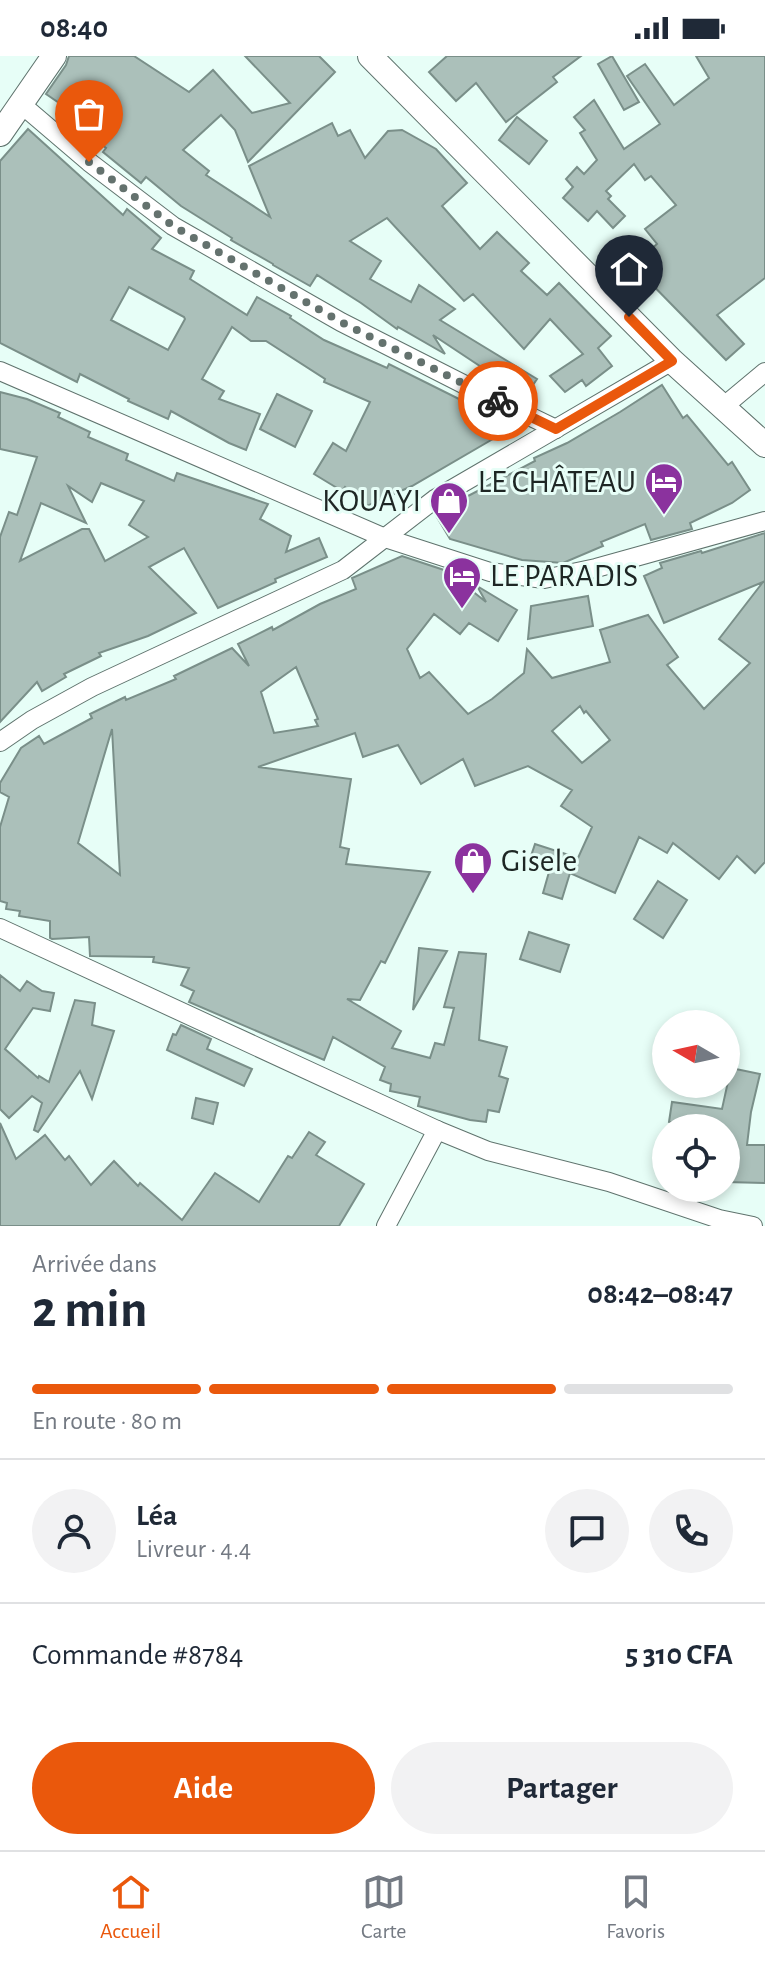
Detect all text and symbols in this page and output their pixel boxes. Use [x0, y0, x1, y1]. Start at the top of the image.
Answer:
text: 08:40 [40, 13, 108, 43]
pin [55, 80, 123, 162]
icon: bag [67, 92, 111, 136]
pin [595, 235, 663, 317]
icon: home [607, 247, 651, 291]
courier [458, 361, 538, 441]
icon: bike [476, 379, 520, 423]
hotel icon: LE CHÂTEAU [643, 461, 685, 516]
place label: LE CHÂTEAU [478, 464, 636, 498]
shop icon: KOUAYI [428, 480, 470, 535]
place label: KOUAYI [322, 485, 421, 517]
hotel icon: LE PARADIS [441, 555, 483, 610]
place label: LE PARADIS [490, 560, 638, 592]
shop icon: Gisele [452, 840, 494, 895]
place label: Gisele [501, 845, 577, 877]
north arrow [652, 1010, 740, 1098]
map controls [652, 1010, 740, 1202]
button: locate [652, 1114, 740, 1202]
text: Arrivée dans [32, 1251, 157, 1277]
text: 08:42–08:47 [587, 1279, 733, 1309]
text: 2 min [32, 1284, 147, 1336]
text: En route · 80 m [32, 1408, 182, 1434]
button: person [32, 1489, 116, 1573]
button: chat [545, 1489, 629, 1573]
button: phone [649, 1489, 733, 1573]
text: Léa [136, 1501, 177, 1531]
text: Livreur · 4.4 [136, 1536, 251, 1562]
text: Commande #8784 [32, 1640, 243, 1670]
text: 5 310 CFA [625, 1640, 733, 1670]
button: Aide [32, 1742, 375, 1834]
button: Partager [391, 1742, 733, 1834]
tab: Accueil [100, 1870, 161, 1944]
tab: Carte [361, 1870, 406, 1944]
tab: Favoris [606, 1870, 665, 1944]

